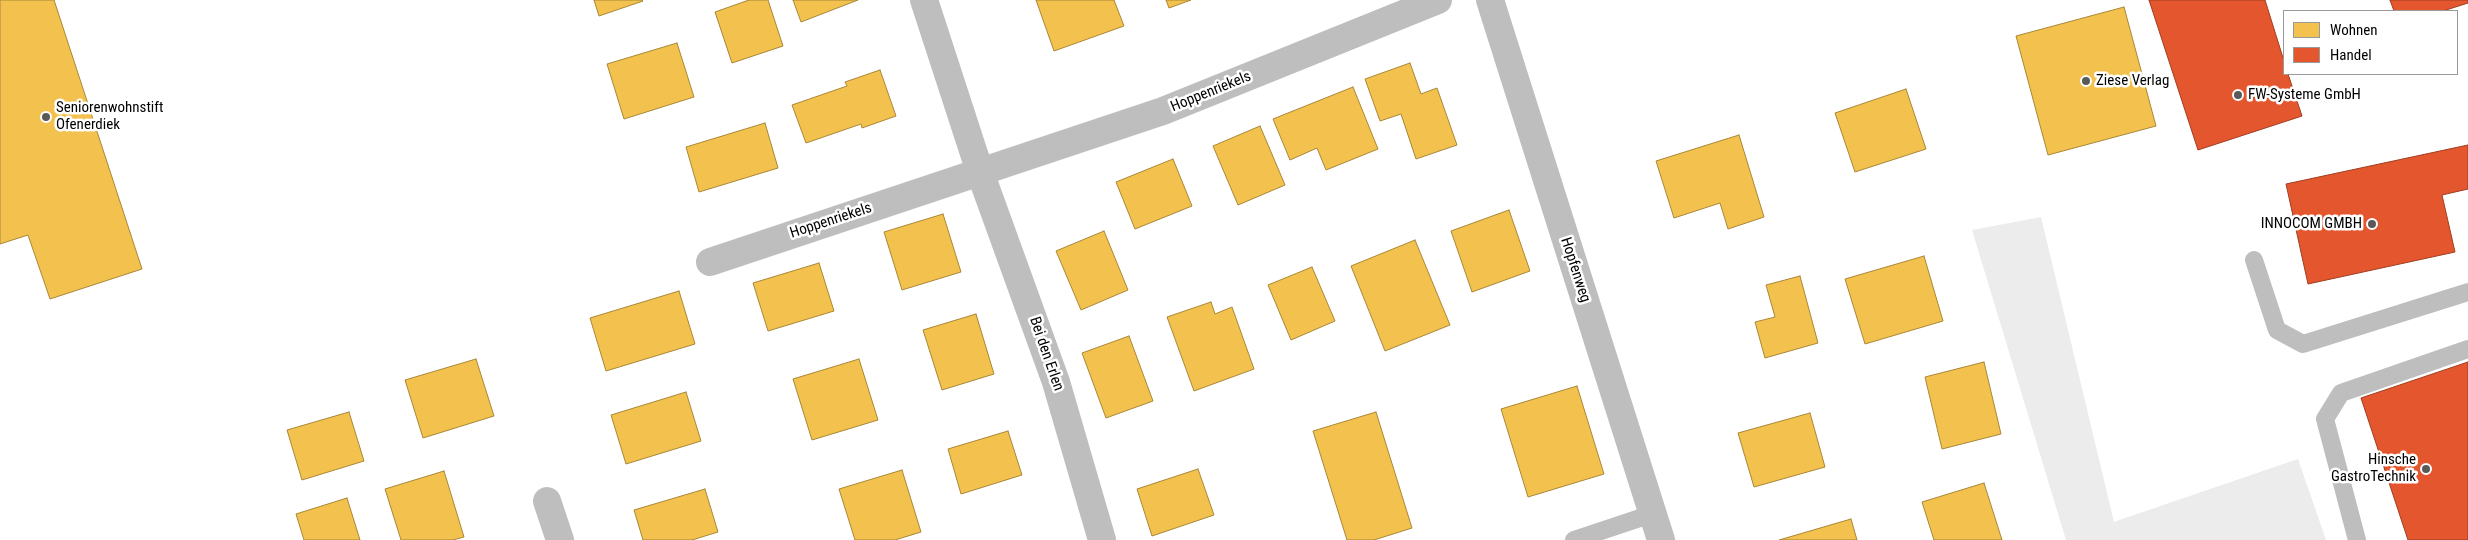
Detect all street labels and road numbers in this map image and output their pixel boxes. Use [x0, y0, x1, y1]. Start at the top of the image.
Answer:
street label: Hoppenriekels [1168, 68, 1254, 116]
street label: Hoppenriekels [788, 199, 874, 243]
street label: Hopfenweg [1556, 235, 1594, 305]
street label: Bei den Erlen [1025, 315, 1067, 393]

